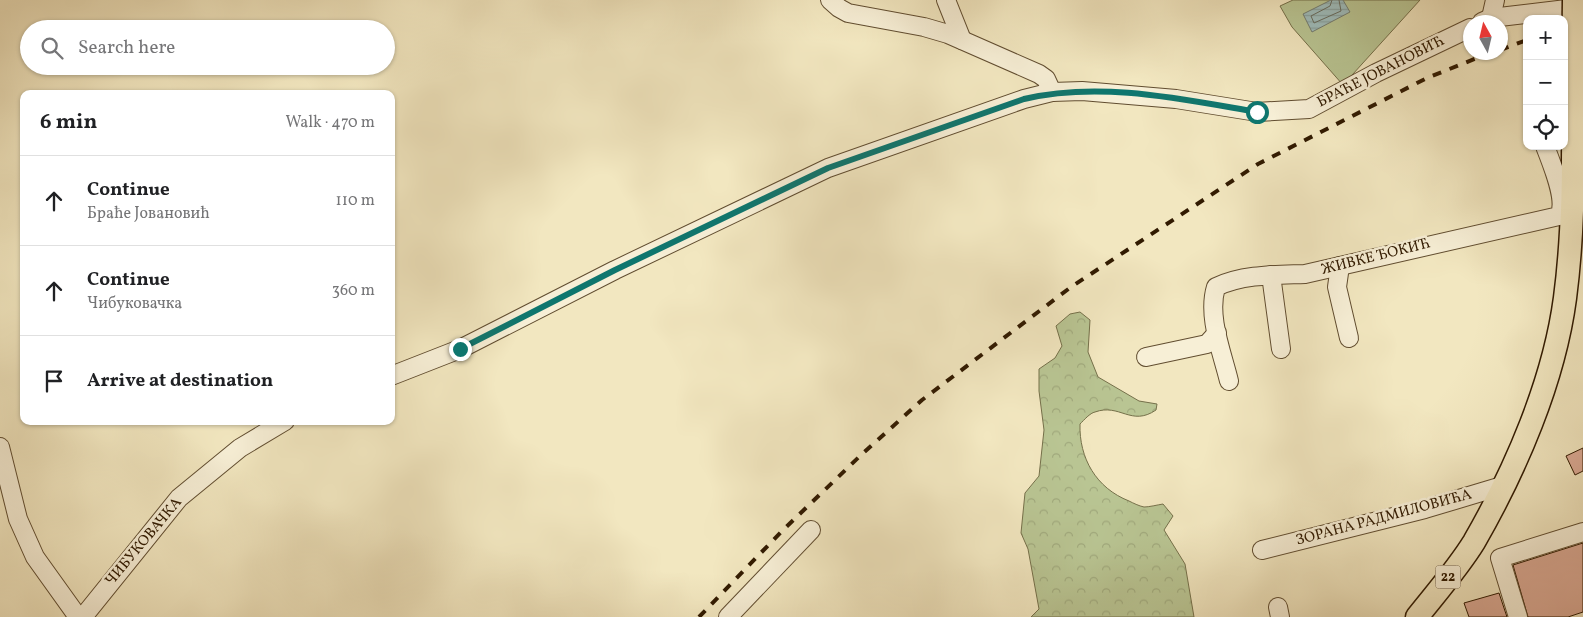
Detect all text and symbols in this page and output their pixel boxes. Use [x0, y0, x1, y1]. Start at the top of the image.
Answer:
north arrow [1463, 15, 1508, 60]
map controls [1523, 15, 1568, 150]
button: + [1523, 15, 1568, 60]
search box [20, 20, 395, 75]
street label: БРАЋЕ ЈОВАНОВИЋ [1314, 31, 1448, 113]
icon: search [38, 34, 66, 62]
text: Search here [78, 35, 175, 61]
button: − [1523, 60, 1568, 105]
route start [1246, 101, 1269, 124]
button: locate [1523, 105, 1568, 150]
text: 6 min [40, 108, 97, 137]
text: Walk · 470 m [285, 112, 375, 134]
text: Continue [87, 177, 170, 203]
icon: ahead [40, 187, 68, 215]
text: 110 m [336, 190, 375, 212]
text: Браће Јовановић [87, 203, 210, 225]
street label: ЖИВКЕ ЂОКИЋ [1319, 233, 1433, 281]
text: Continue [87, 267, 170, 293]
icon: ahead [40, 277, 68, 305]
text: 360 m [332, 280, 375, 302]
text: Чибуковачка [87, 293, 182, 315]
route end [449, 338, 472, 361]
icon: arrive [40, 367, 68, 395]
text: Arrive at destination [87, 368, 273, 394]
street label: ЗОРАНА РАДМИЛОВИЋА [1294, 484, 1475, 552]
street label: ЧИБУКОВАЧКА [101, 493, 188, 591]
road number: 22 [1436, 566, 1460, 588]

